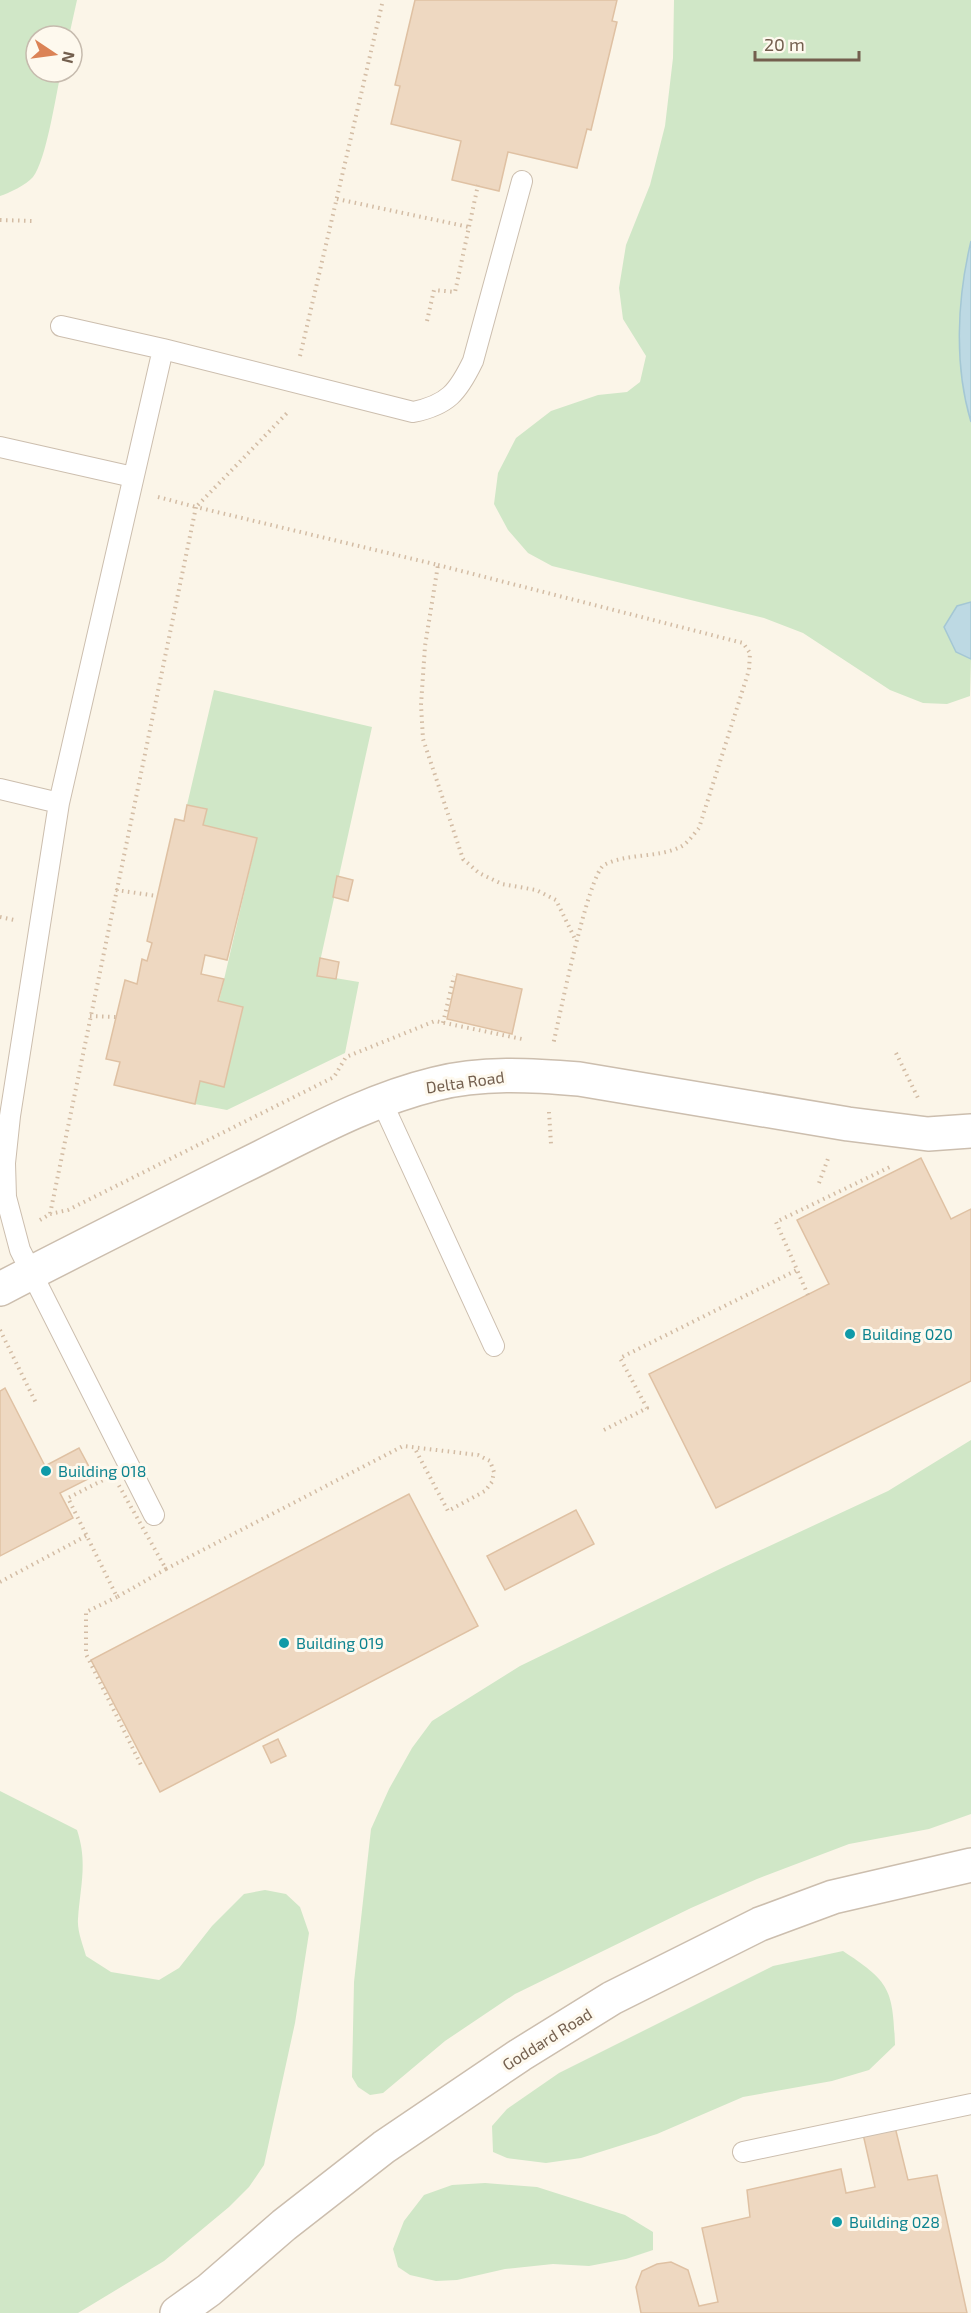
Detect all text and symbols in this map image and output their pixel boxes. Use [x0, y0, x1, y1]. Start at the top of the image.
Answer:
north arrow [24, 24, 84, 84]
scale bar [755, 24, 858, 62]
text: 20 m [764, 33, 805, 55]
text: N [59, 50, 80, 65]
street label: Delta Road [424, 1067, 505, 1096]
place label: Building 020 [862, 1324, 953, 1343]
marker: Building 020 [843, 1327, 857, 1341]
place label: Building 018 [58, 1461, 146, 1480]
marker: Building 018 [39, 1464, 53, 1478]
place label: Building 019 [296, 1633, 384, 1652]
marker: Building 019 [277, 1636, 291, 1650]
street label: Goddard Road [498, 2003, 595, 2074]
place label: Building 028 [849, 2212, 940, 2231]
marker: Building 028 [830, 2215, 844, 2229]

